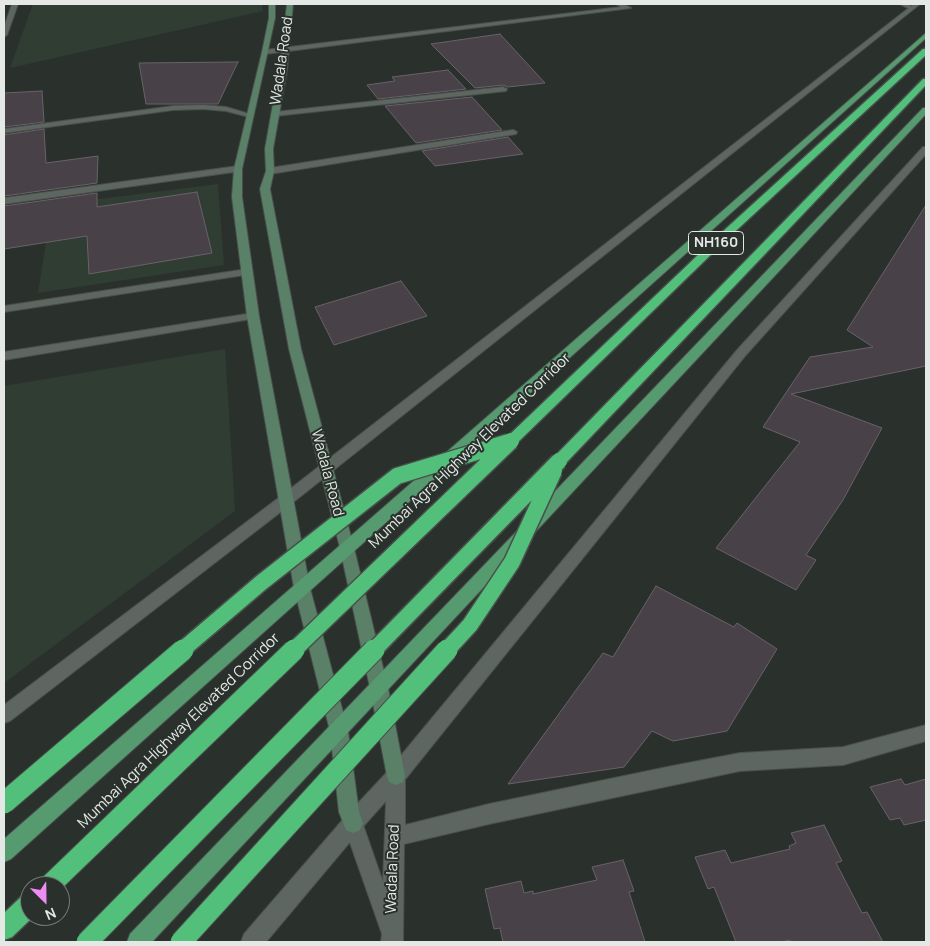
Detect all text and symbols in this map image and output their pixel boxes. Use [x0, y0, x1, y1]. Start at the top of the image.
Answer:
street label: Wadala Road [267, 16, 297, 106]
road number: NH160 [688, 232, 744, 254]
street label: Mumbai Agra Highway Elevated Corridor [365, 349, 575, 553]
street label: Wadala Road [307, 428, 347, 518]
street label: Mumbai Agra Highway Elevated Corridor [74, 629, 284, 833]
street label: Wadala Road [382, 824, 404, 914]
north arrow [20, 876, 70, 926]
text: N [42, 904, 59, 925]

